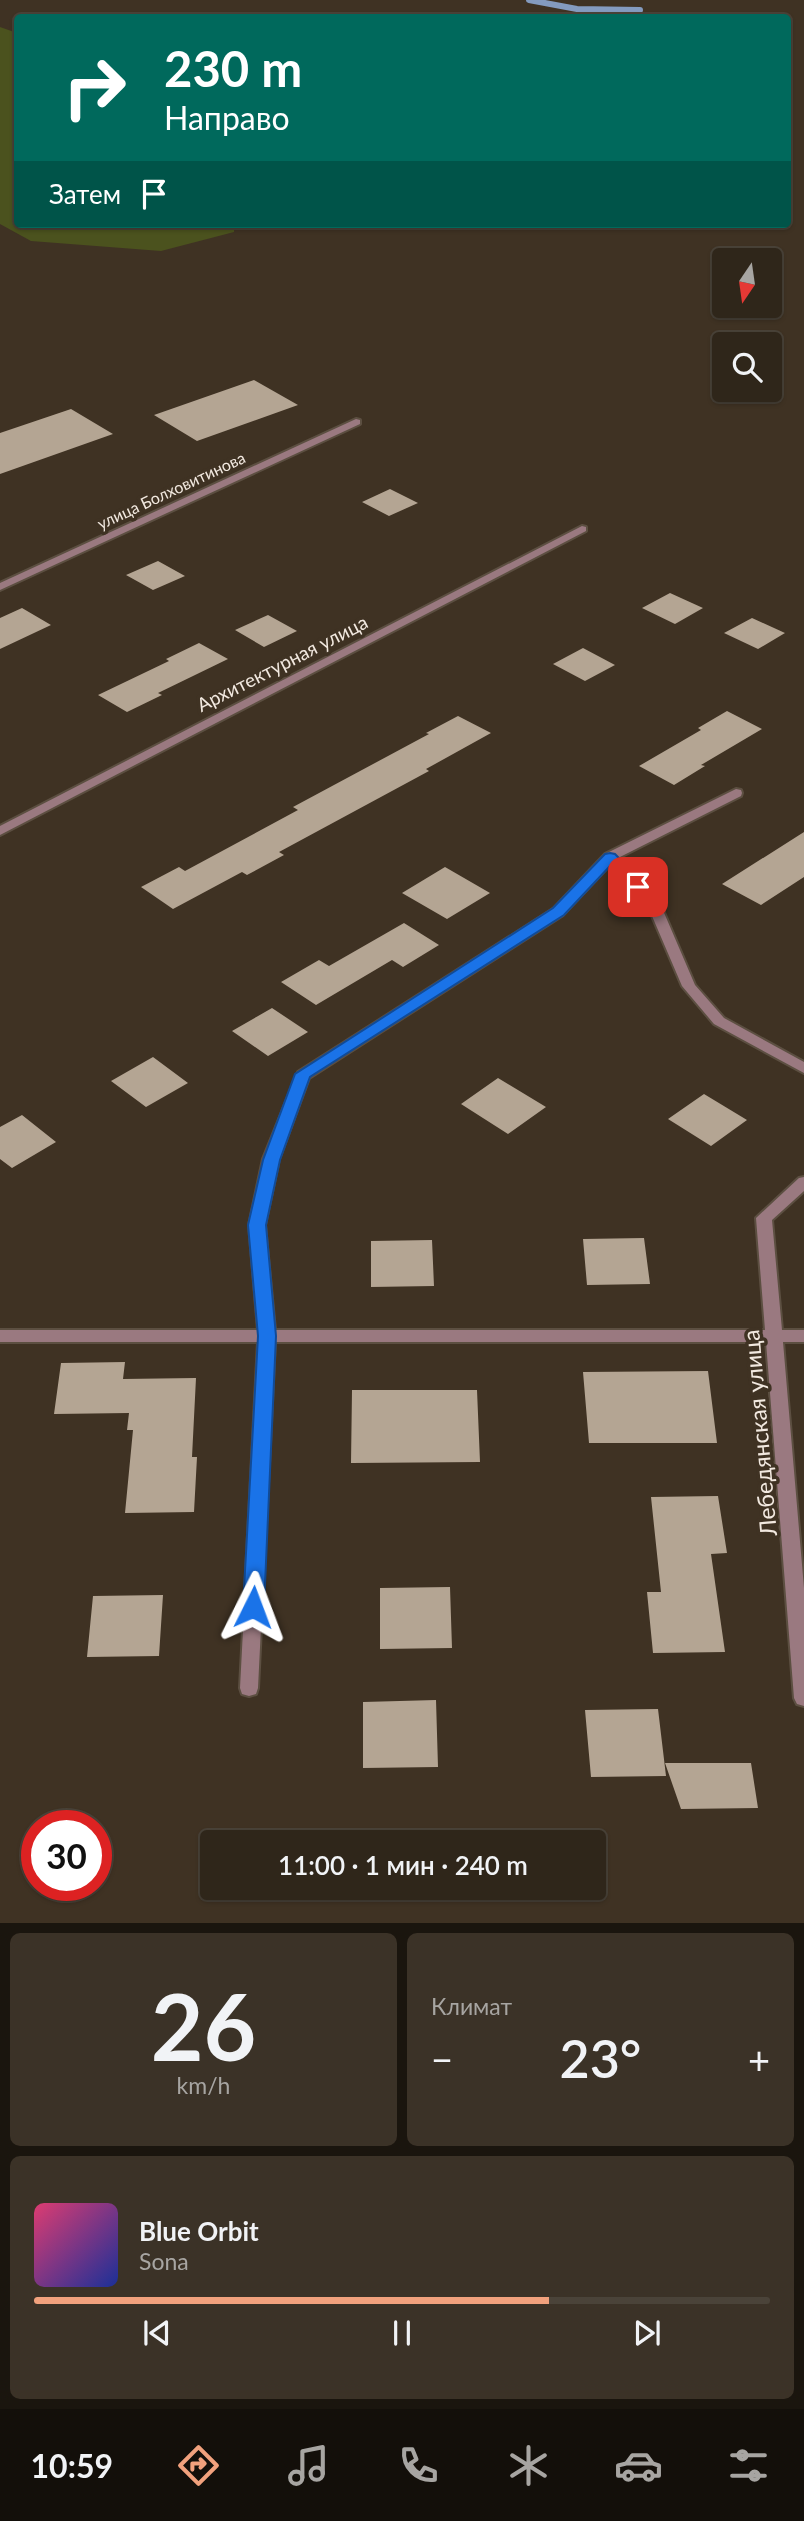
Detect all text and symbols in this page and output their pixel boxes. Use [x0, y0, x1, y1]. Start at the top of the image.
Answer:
text: 230 m [164, 39, 302, 97]
icon: right [49, 42, 140, 133]
text: Направо [164, 98, 290, 137]
icon: arrive [135, 175, 173, 213]
text: Затем [49, 178, 121, 210]
north arrow [712, 248, 782, 318]
map controls [712, 248, 782, 402]
button: search [712, 332, 782, 402]
street label: улица Болховитинова [94, 447, 248, 533]
street label: Архитектурная улица [193, 610, 371, 716]
pin [608, 857, 668, 917]
icon: arrive [619, 868, 657, 906]
street label: Лебедянская улица [736, 1329, 782, 1538]
position arrow [216, 1570, 290, 1644]
speed limit sign: 30 [21, 1810, 112, 1901]
text: 11:00 · 1 мин · 240 m [278, 1849, 528, 1881]
text: 26 [151, 1971, 256, 2080]
text: Климат [431, 1992, 512, 2020]
text: 23° [560, 2027, 641, 2089]
text: − [431, 2036, 453, 2082]
text: + [748, 2036, 770, 2082]
text: km/h [177, 2071, 230, 2099]
text: Blue Orbit [139, 2215, 259, 2247]
text: Sona [139, 2247, 189, 2275]
icon: previous [138, 2314, 176, 2352]
icon: pause [383, 2314, 421, 2352]
icon: next [628, 2314, 666, 2352]
icon: directions [174, 2441, 223, 2490]
icon: music [284, 2441, 333, 2490]
icon: phone [394, 2441, 443, 2490]
icon: climate [504, 2441, 553, 2490]
icon: car [614, 2441, 663, 2490]
icon: filters [724, 2441, 773, 2490]
text: 10:59 [31, 2446, 113, 2485]

